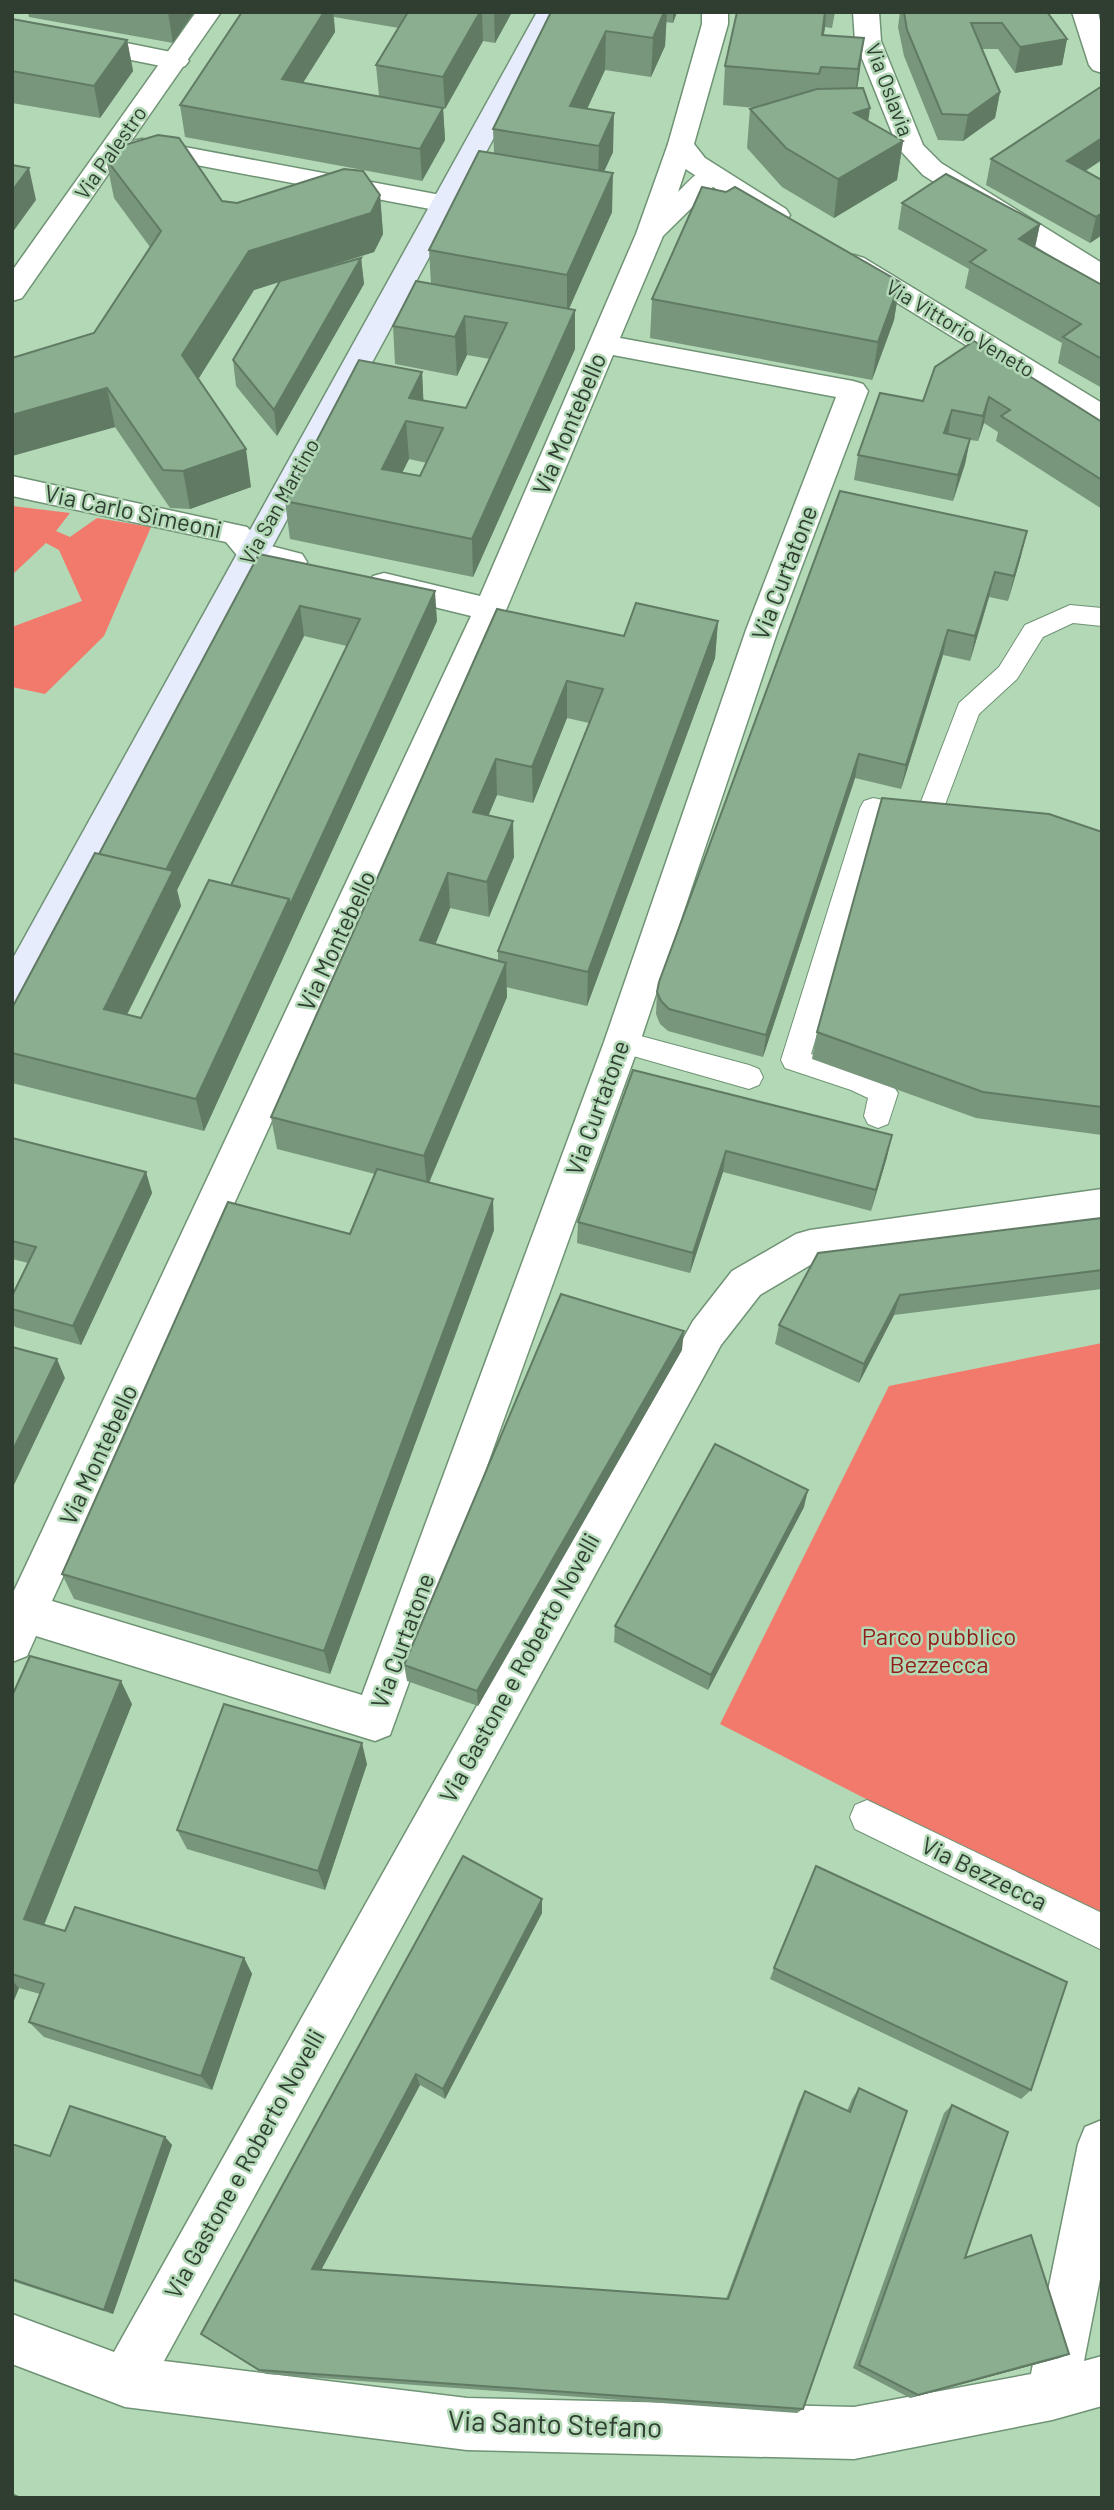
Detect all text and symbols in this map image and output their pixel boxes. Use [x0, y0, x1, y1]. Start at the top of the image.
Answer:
street label: Via Oslavia [861, 40, 920, 139]
street label: Via Palestro [68, 101, 151, 204]
street label: Via Vittorio Veneto [882, 273, 1040, 382]
street label: Via Montebello [526, 348, 612, 499]
street label: Via San Martino [234, 434, 324, 569]
street label: Via Carlo Simeoni [42, 478, 225, 544]
street label: Via Curtatone [745, 501, 823, 644]
street label: Via Montebello [290, 866, 381, 1015]
street label: Via Curtatone [559, 1036, 634, 1179]
street label: Via Montebello [52, 1380, 143, 1529]
street label: Via Gastone e Roberto Novelli [432, 1527, 605, 1807]
street label: Via Curtatone [364, 1569, 439, 1712]
park label: Parco pubblico Bezzecca [862, 1621, 1016, 1678]
street label: Via Bezzecca [917, 1830, 1052, 1916]
street label: Via Gastone e Roberto Novelli [157, 2023, 330, 2303]
street label: Via Santo Stefano [447, 2402, 663, 2444]

